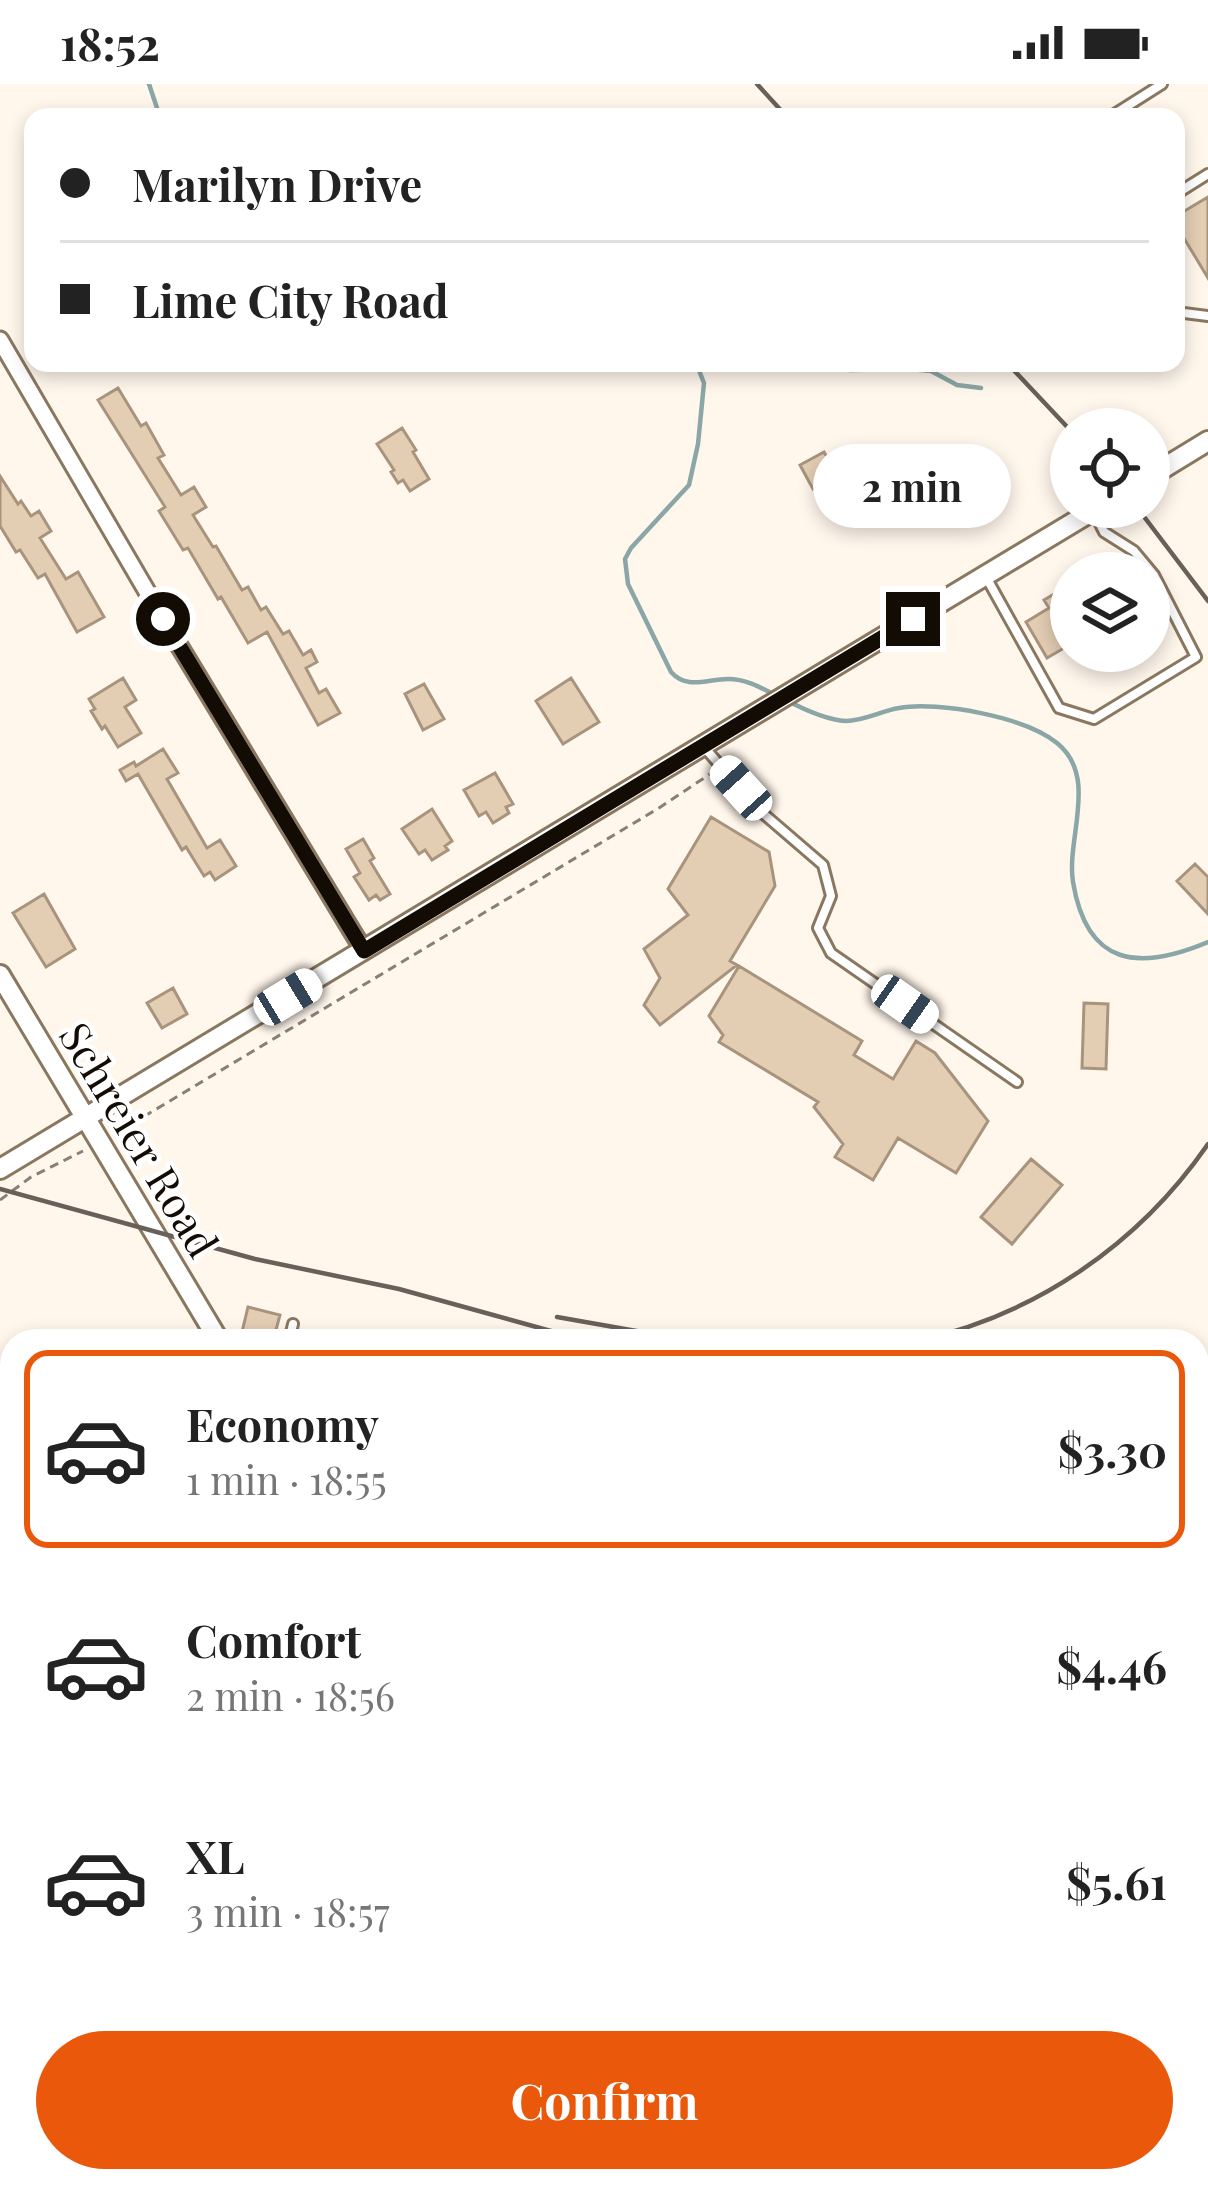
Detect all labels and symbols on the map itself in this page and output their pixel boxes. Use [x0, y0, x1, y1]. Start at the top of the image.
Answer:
callout: 2 min [814, 445, 1012, 529]
route start [136, 592, 190, 646]
route end [886, 592, 940, 646]
car [704, 749, 778, 827]
car [248, 963, 328, 1031]
car [865, 969, 945, 1039]
street label: Schreier Road [48, 1011, 232, 1267]

